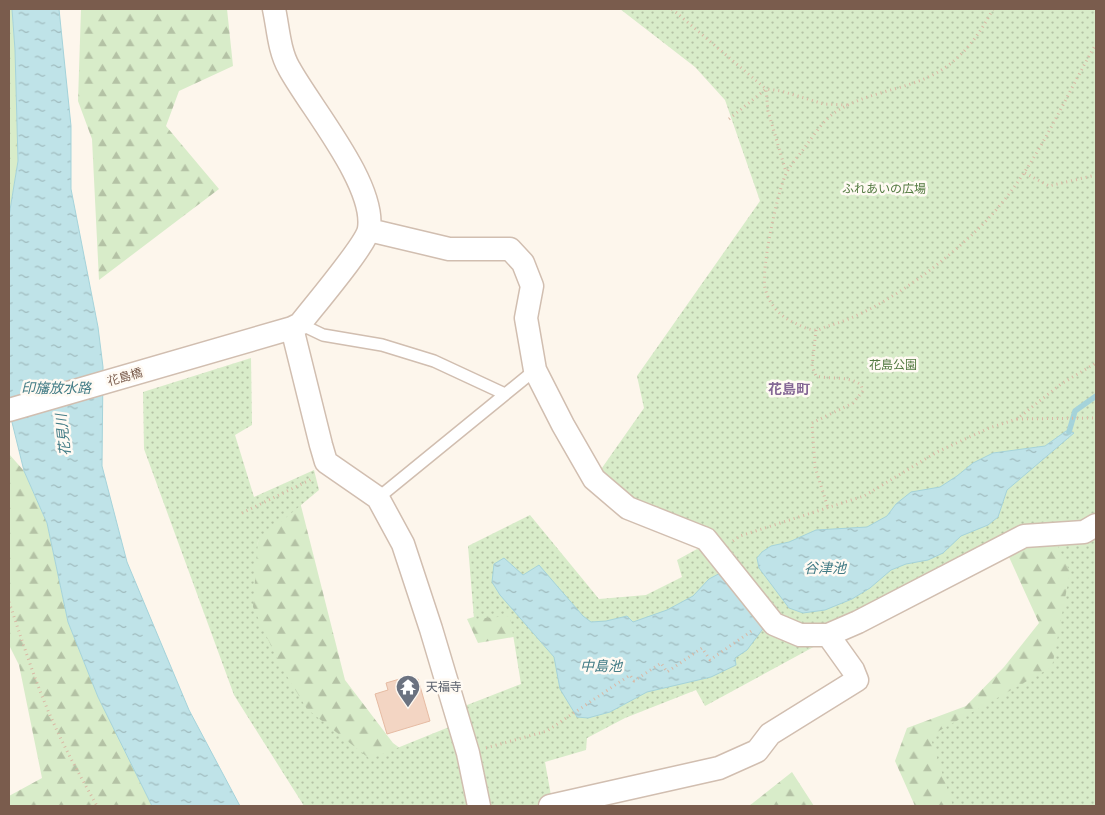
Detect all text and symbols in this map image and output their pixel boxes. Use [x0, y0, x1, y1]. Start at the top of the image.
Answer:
park label: ふれあいの広場 [842, 182, 926, 196]
park label: 花島公園 [869, 358, 917, 372]
street label: 花島橋 [106, 365, 144, 389]
water label: 印旛放水路 [21, 380, 92, 397]
district label: 花島町 [768, 381, 810, 398]
water label: 花見川 [53, 411, 74, 457]
water label: 谷津池 [804, 560, 848, 577]
water label: 中島池 [580, 658, 624, 675]
temple icon: 天福寺 [395, 674, 421, 708]
place label: 天福寺 [426, 680, 462, 694]

